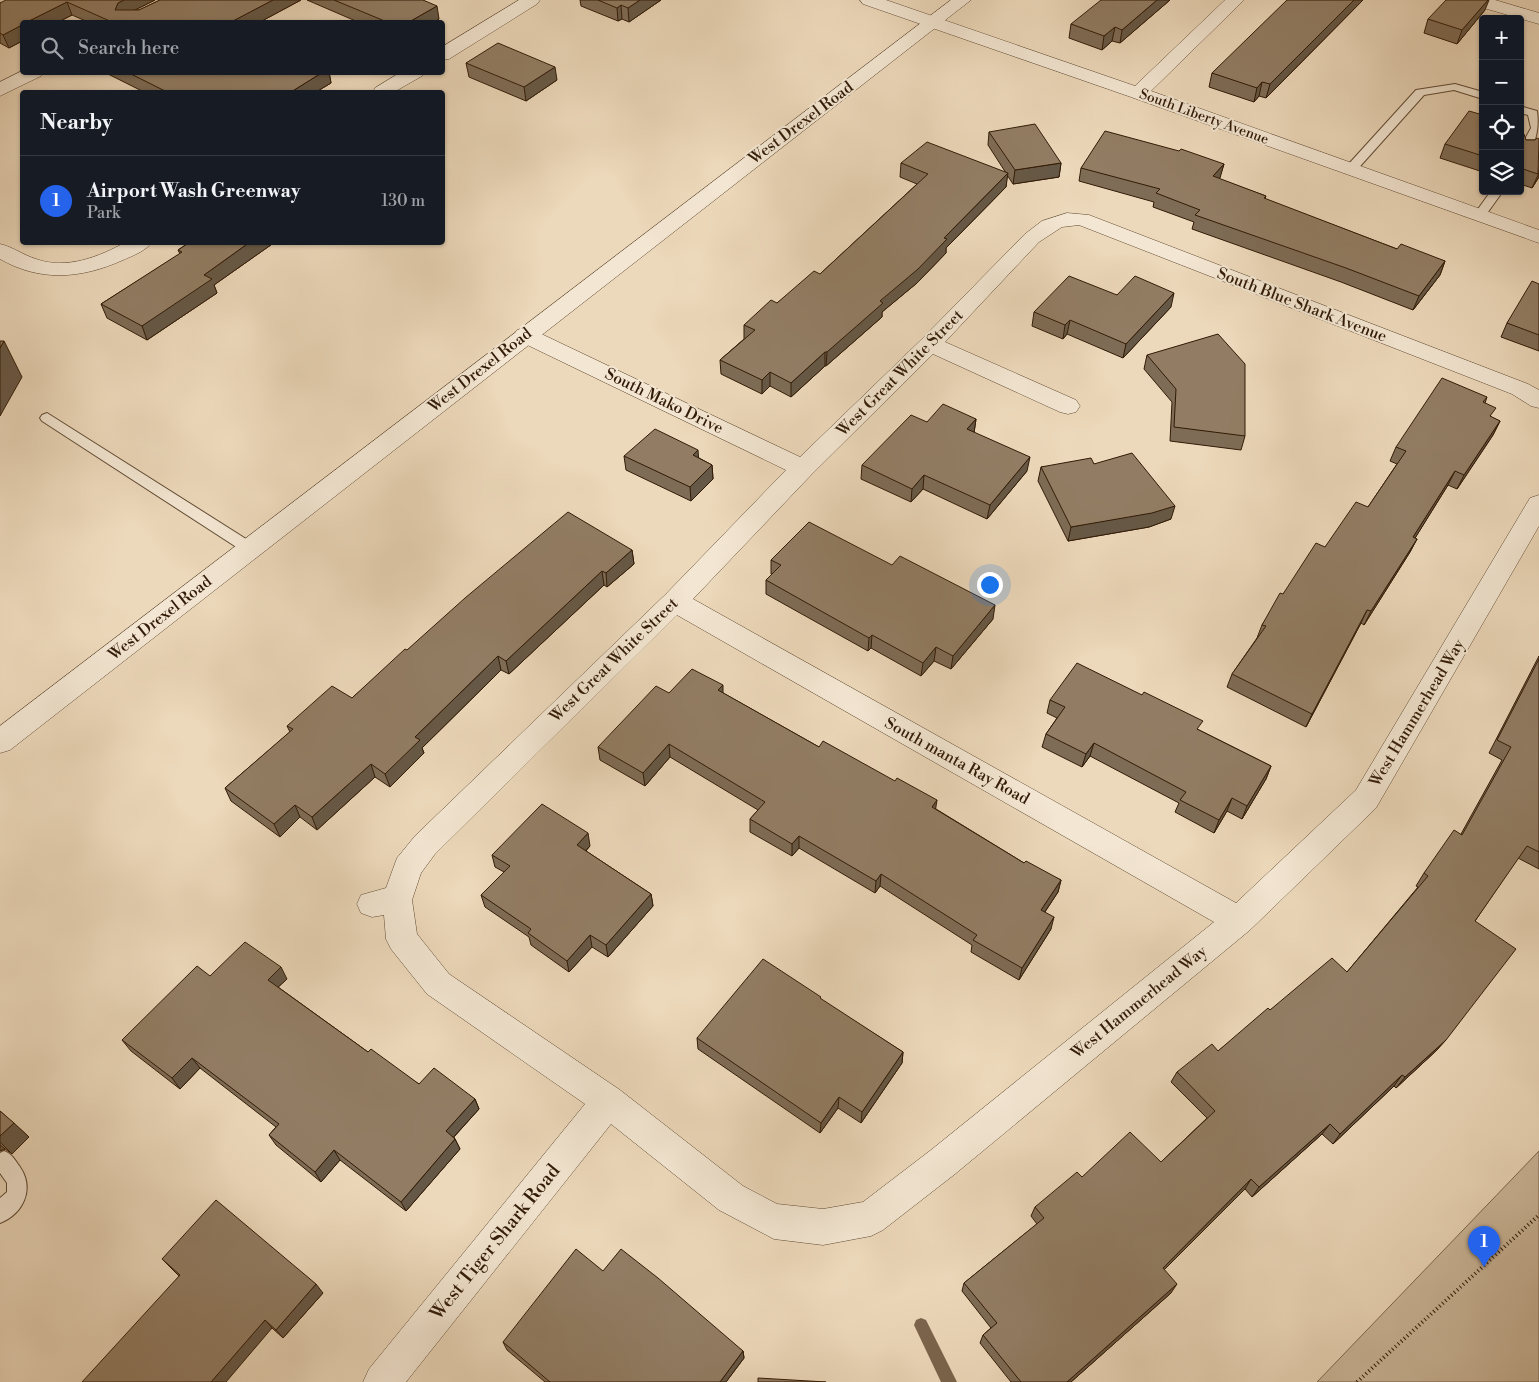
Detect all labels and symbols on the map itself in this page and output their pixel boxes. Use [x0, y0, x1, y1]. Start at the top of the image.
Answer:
street label: West Drexel Road [744, 77, 857, 169]
street label: South Liberty Avenue [1137, 85, 1271, 149]
street label: South Blue Shark Avenue [1214, 263, 1390, 347]
street label: West Great White Street [832, 305, 968, 441]
street label: West Drexel Road [423, 323, 536, 417]
street label: South Mako Drive [601, 364, 727, 438]
street label: West Drexel Road [103, 571, 216, 665]
your location [977, 572, 1003, 598]
street label: West Great White Street [545, 593, 683, 727]
street label: West Hammerhead Way [1364, 635, 1469, 791]
street label: South manta Ray Road [881, 713, 1033, 809]
street label: West Hammerhead Way [1066, 941, 1211, 1063]
street label: West Tiger Shark Road [424, 1159, 565, 1325]
pin: 1 [1468, 1226, 1500, 1267]

